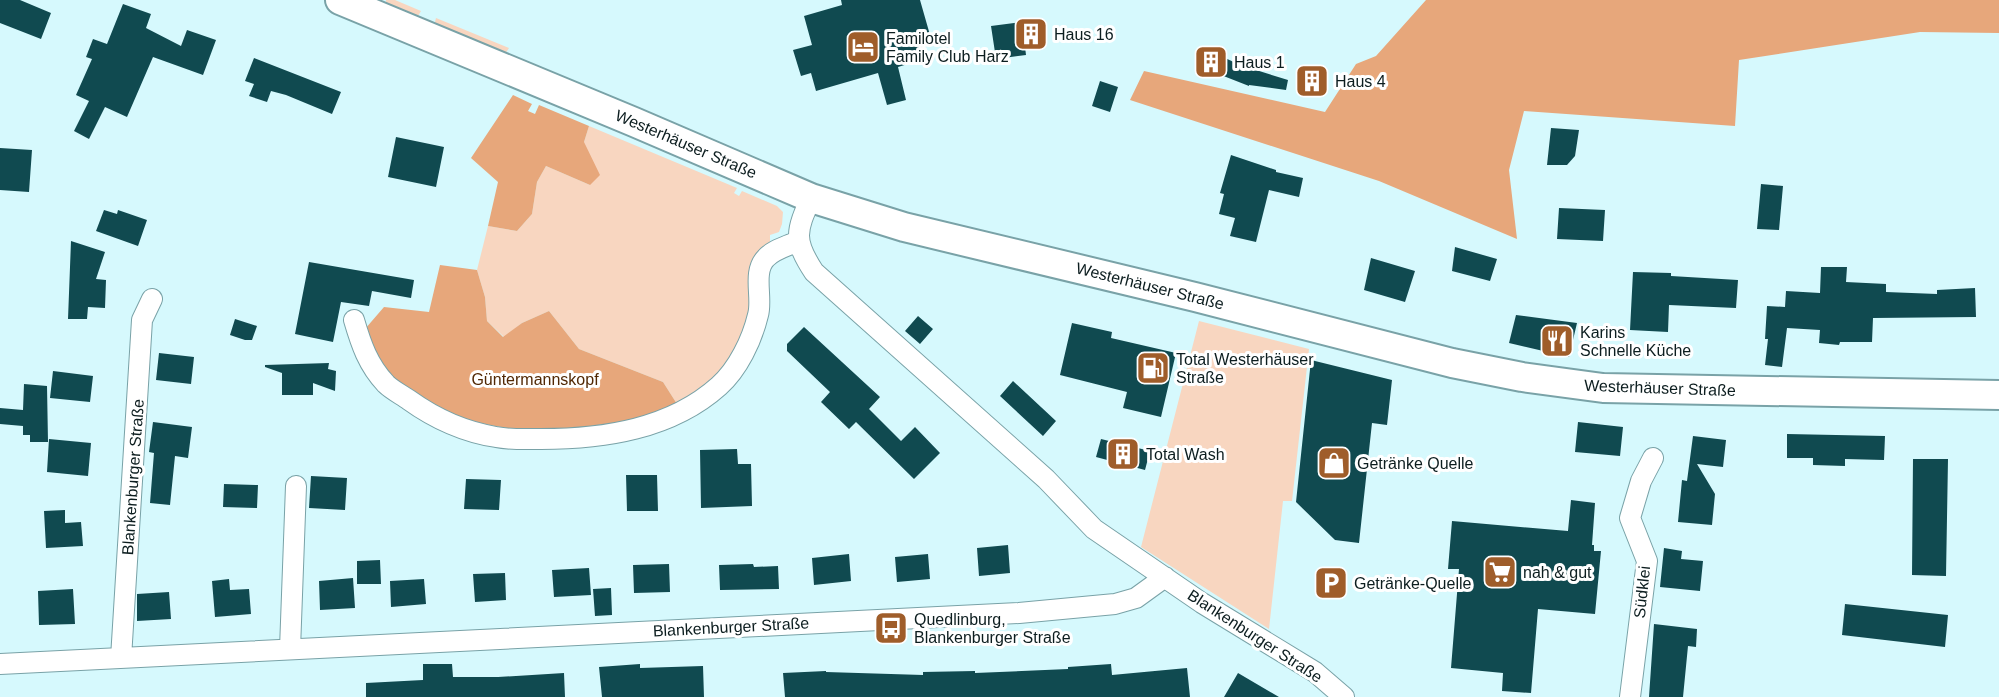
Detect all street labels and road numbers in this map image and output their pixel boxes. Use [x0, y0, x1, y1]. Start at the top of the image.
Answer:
street label: Westerhäuser Straße [613, 107, 759, 182]
street label: Westerhäuser Straße [1074, 259, 1226, 313]
street label: Westerhäuser Straße [1584, 377, 1736, 399]
street label: Blankenburger Straße [119, 398, 147, 556]
street label: Südklei [1631, 565, 1653, 619]
street label: Blankenburger Straße [1185, 586, 1325, 686]
street label: Blankenburger Straße [652, 614, 810, 640]

